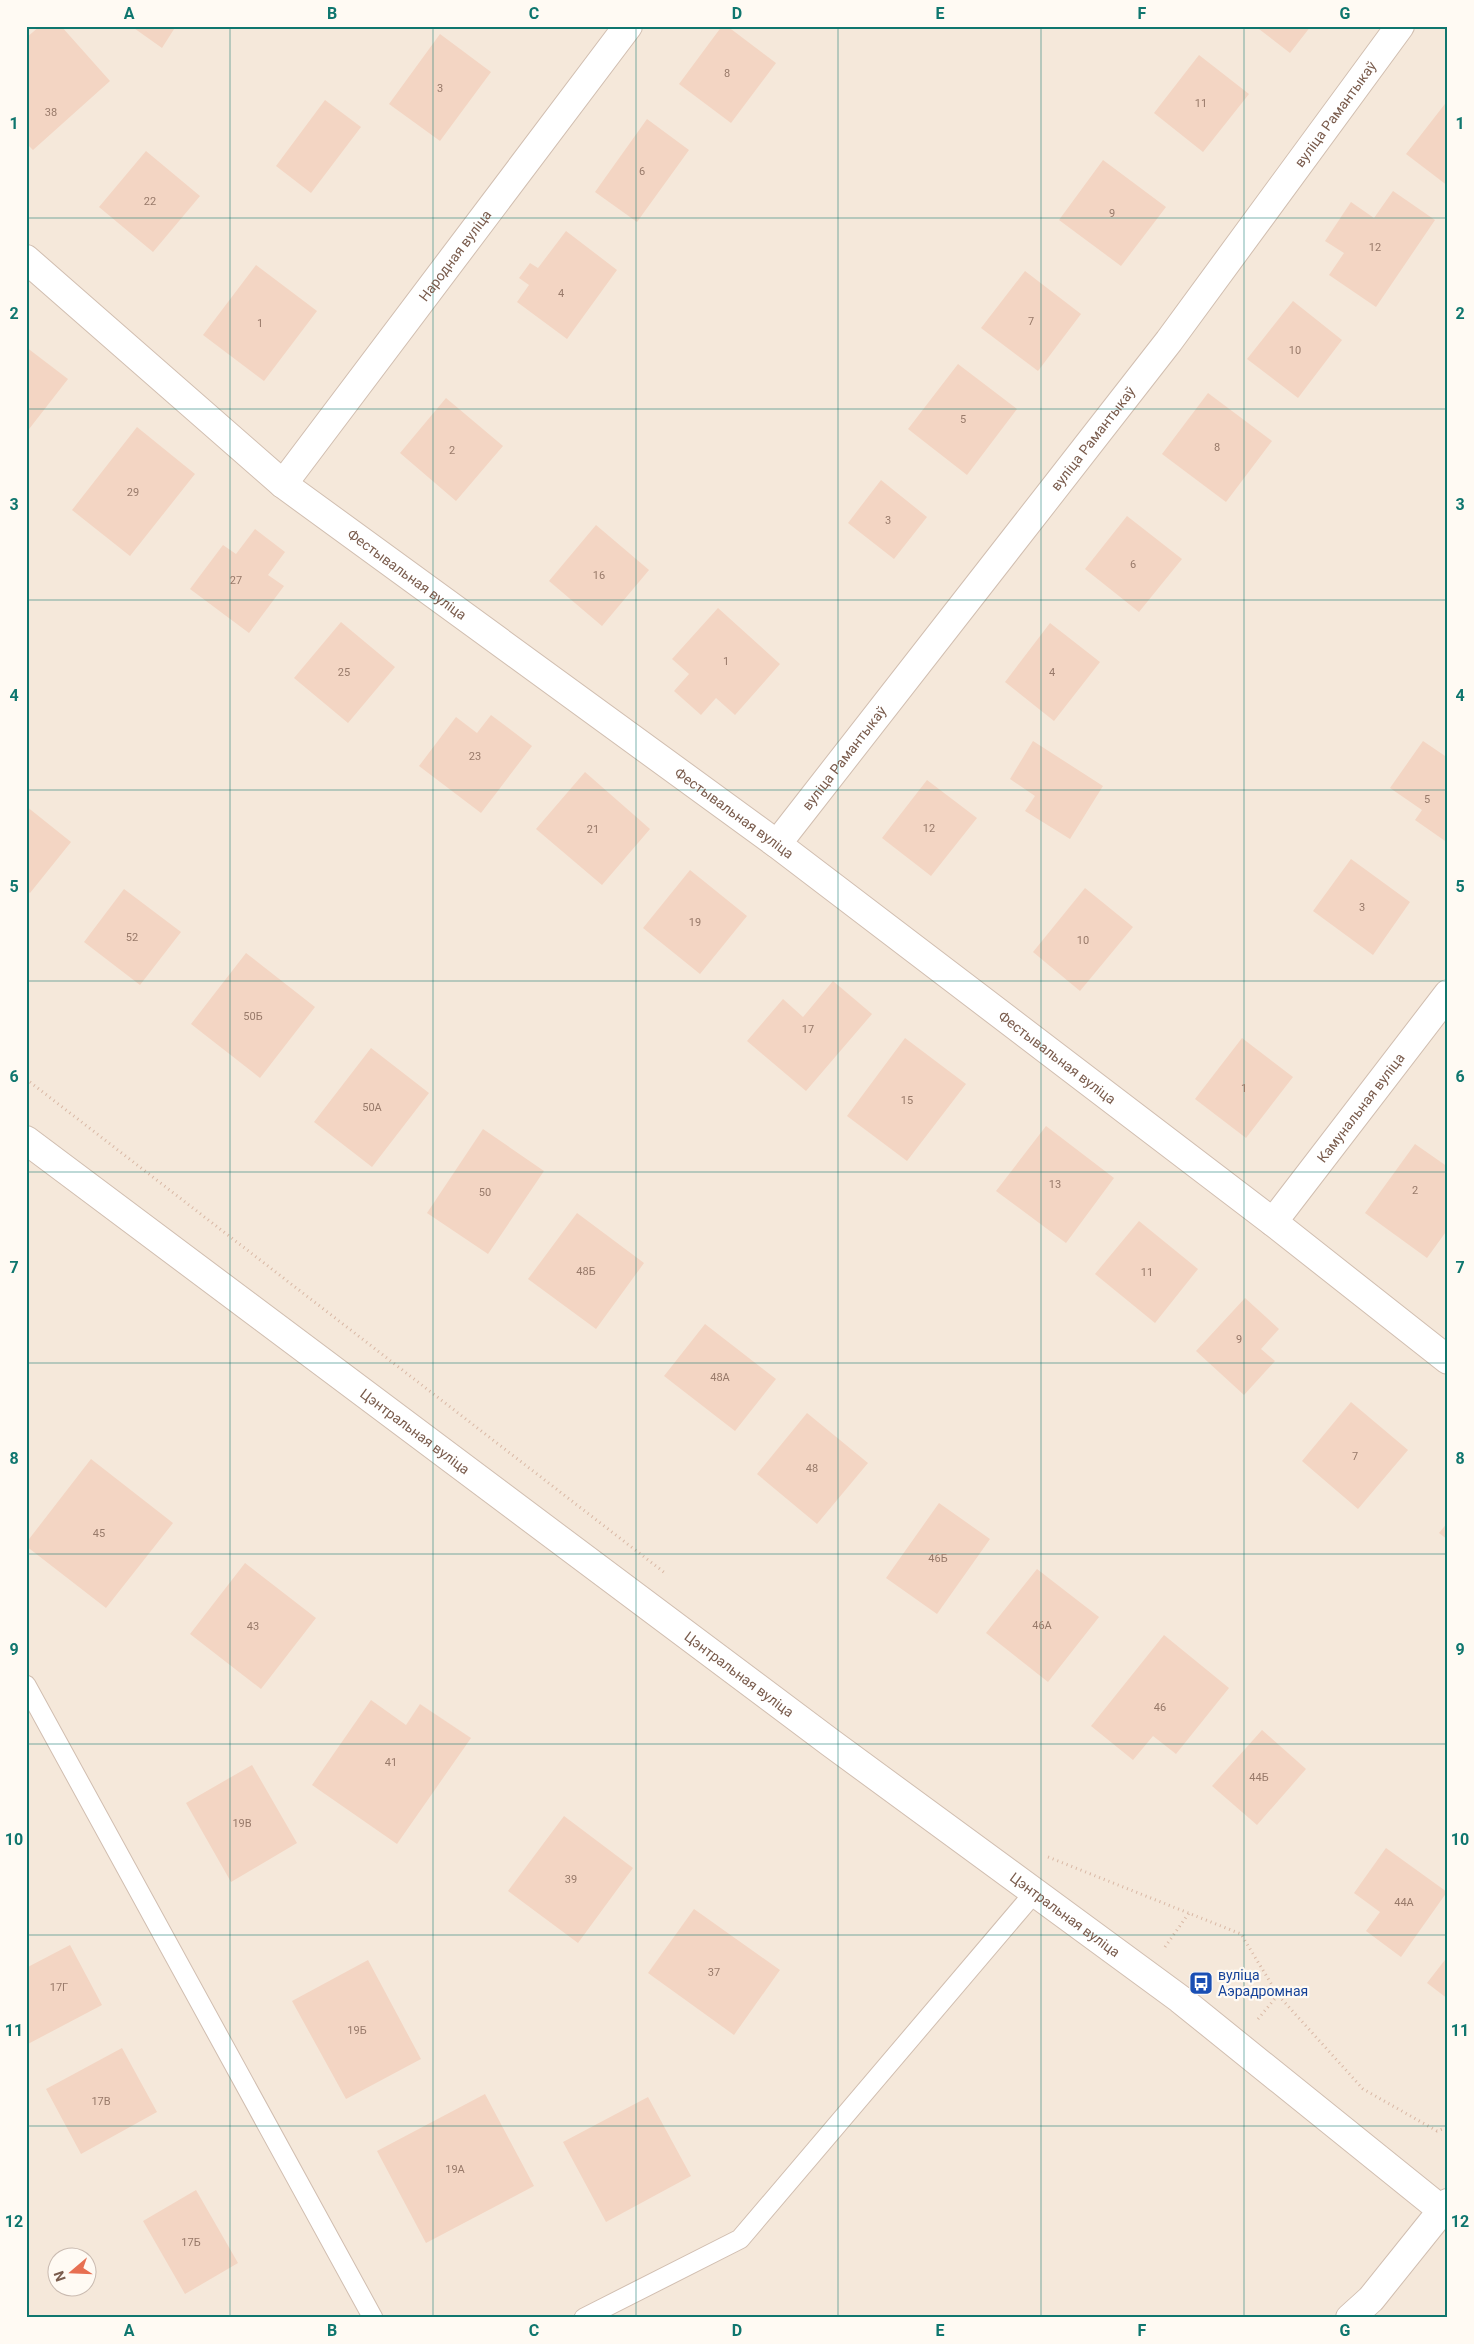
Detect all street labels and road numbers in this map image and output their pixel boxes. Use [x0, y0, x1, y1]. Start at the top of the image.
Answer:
street label: вуліца Рамантыкаў [1291, 58, 1380, 170]
street label: Народная вуліца [416, 207, 495, 304]
street label: вуліца Рамантыкаў [1048, 383, 1139, 494]
street label: Фестывальная вуліца [344, 526, 470, 623]
street label: вуліца Рамантыкаў [799, 703, 890, 813]
street label: Фестывальная вуліца [672, 764, 797, 862]
street label: Фестывальная вуліца [995, 1008, 1119, 1107]
street label: Камунальная вуліца [1314, 1050, 1408, 1166]
street label: Цэнтральная вуліца [357, 1385, 473, 1477]
street label: Цэнтральная вуліца [681, 1628, 797, 1720]
street label: Цэнтральная вуліца [1007, 1869, 1123, 1960]

